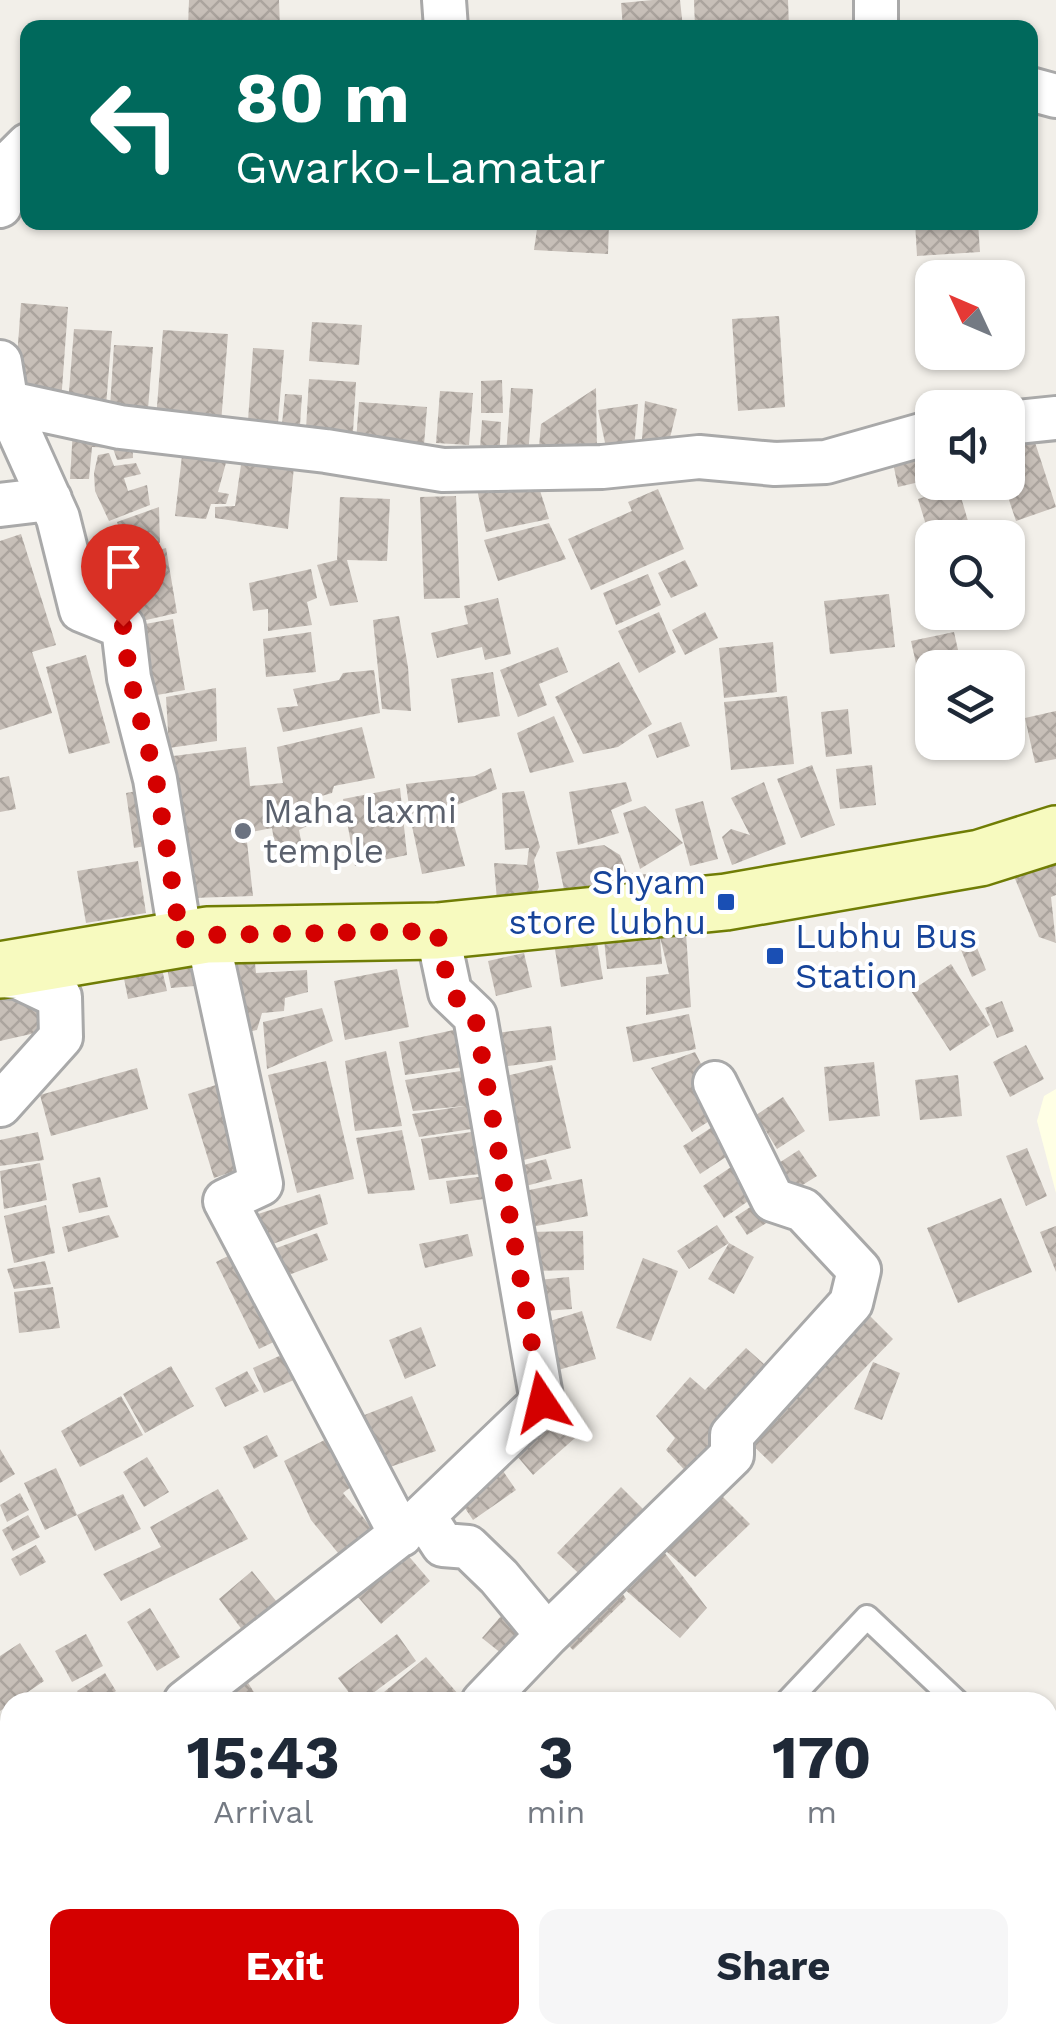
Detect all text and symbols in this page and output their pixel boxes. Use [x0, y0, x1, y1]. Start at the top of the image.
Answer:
text: 80 m [235, 57, 410, 139]
icon: left [70, 60, 200, 190]
text: Gwarko-Lamatar [235, 141, 606, 194]
north arrow [915, 260, 1025, 370]
map controls [915, 260, 1025, 760]
button: sound [915, 390, 1025, 500]
button: search [915, 520, 1025, 630]
pin [81, 524, 166, 627]
icon: arrive [96, 539, 151, 594]
button: layers [915, 650, 1025, 760]
place label: Maha laxmi temple [263, 790, 457, 872]
marker: Maha laxmi temple [232, 820, 254, 842]
place label: Shyam store lubhu [509, 861, 706, 943]
marker: Shyam store lubhu [715, 891, 737, 913]
place label: Lubhu Bus Station [795, 915, 977, 997]
marker: Lubhu Bus Station [764, 945, 786, 967]
position arrow [490, 1350, 594, 1454]
text: 15:43 [187, 1722, 340, 1793]
text: 3 [538, 1722, 574, 1793]
text: 170 [772, 1722, 871, 1793]
text: Arrival [213, 1793, 313, 1831]
text: min [527, 1793, 585, 1831]
text: m [806, 1793, 837, 1831]
button: Exit [50, 1909, 519, 2024]
button: Share [539, 1909, 1008, 2024]

